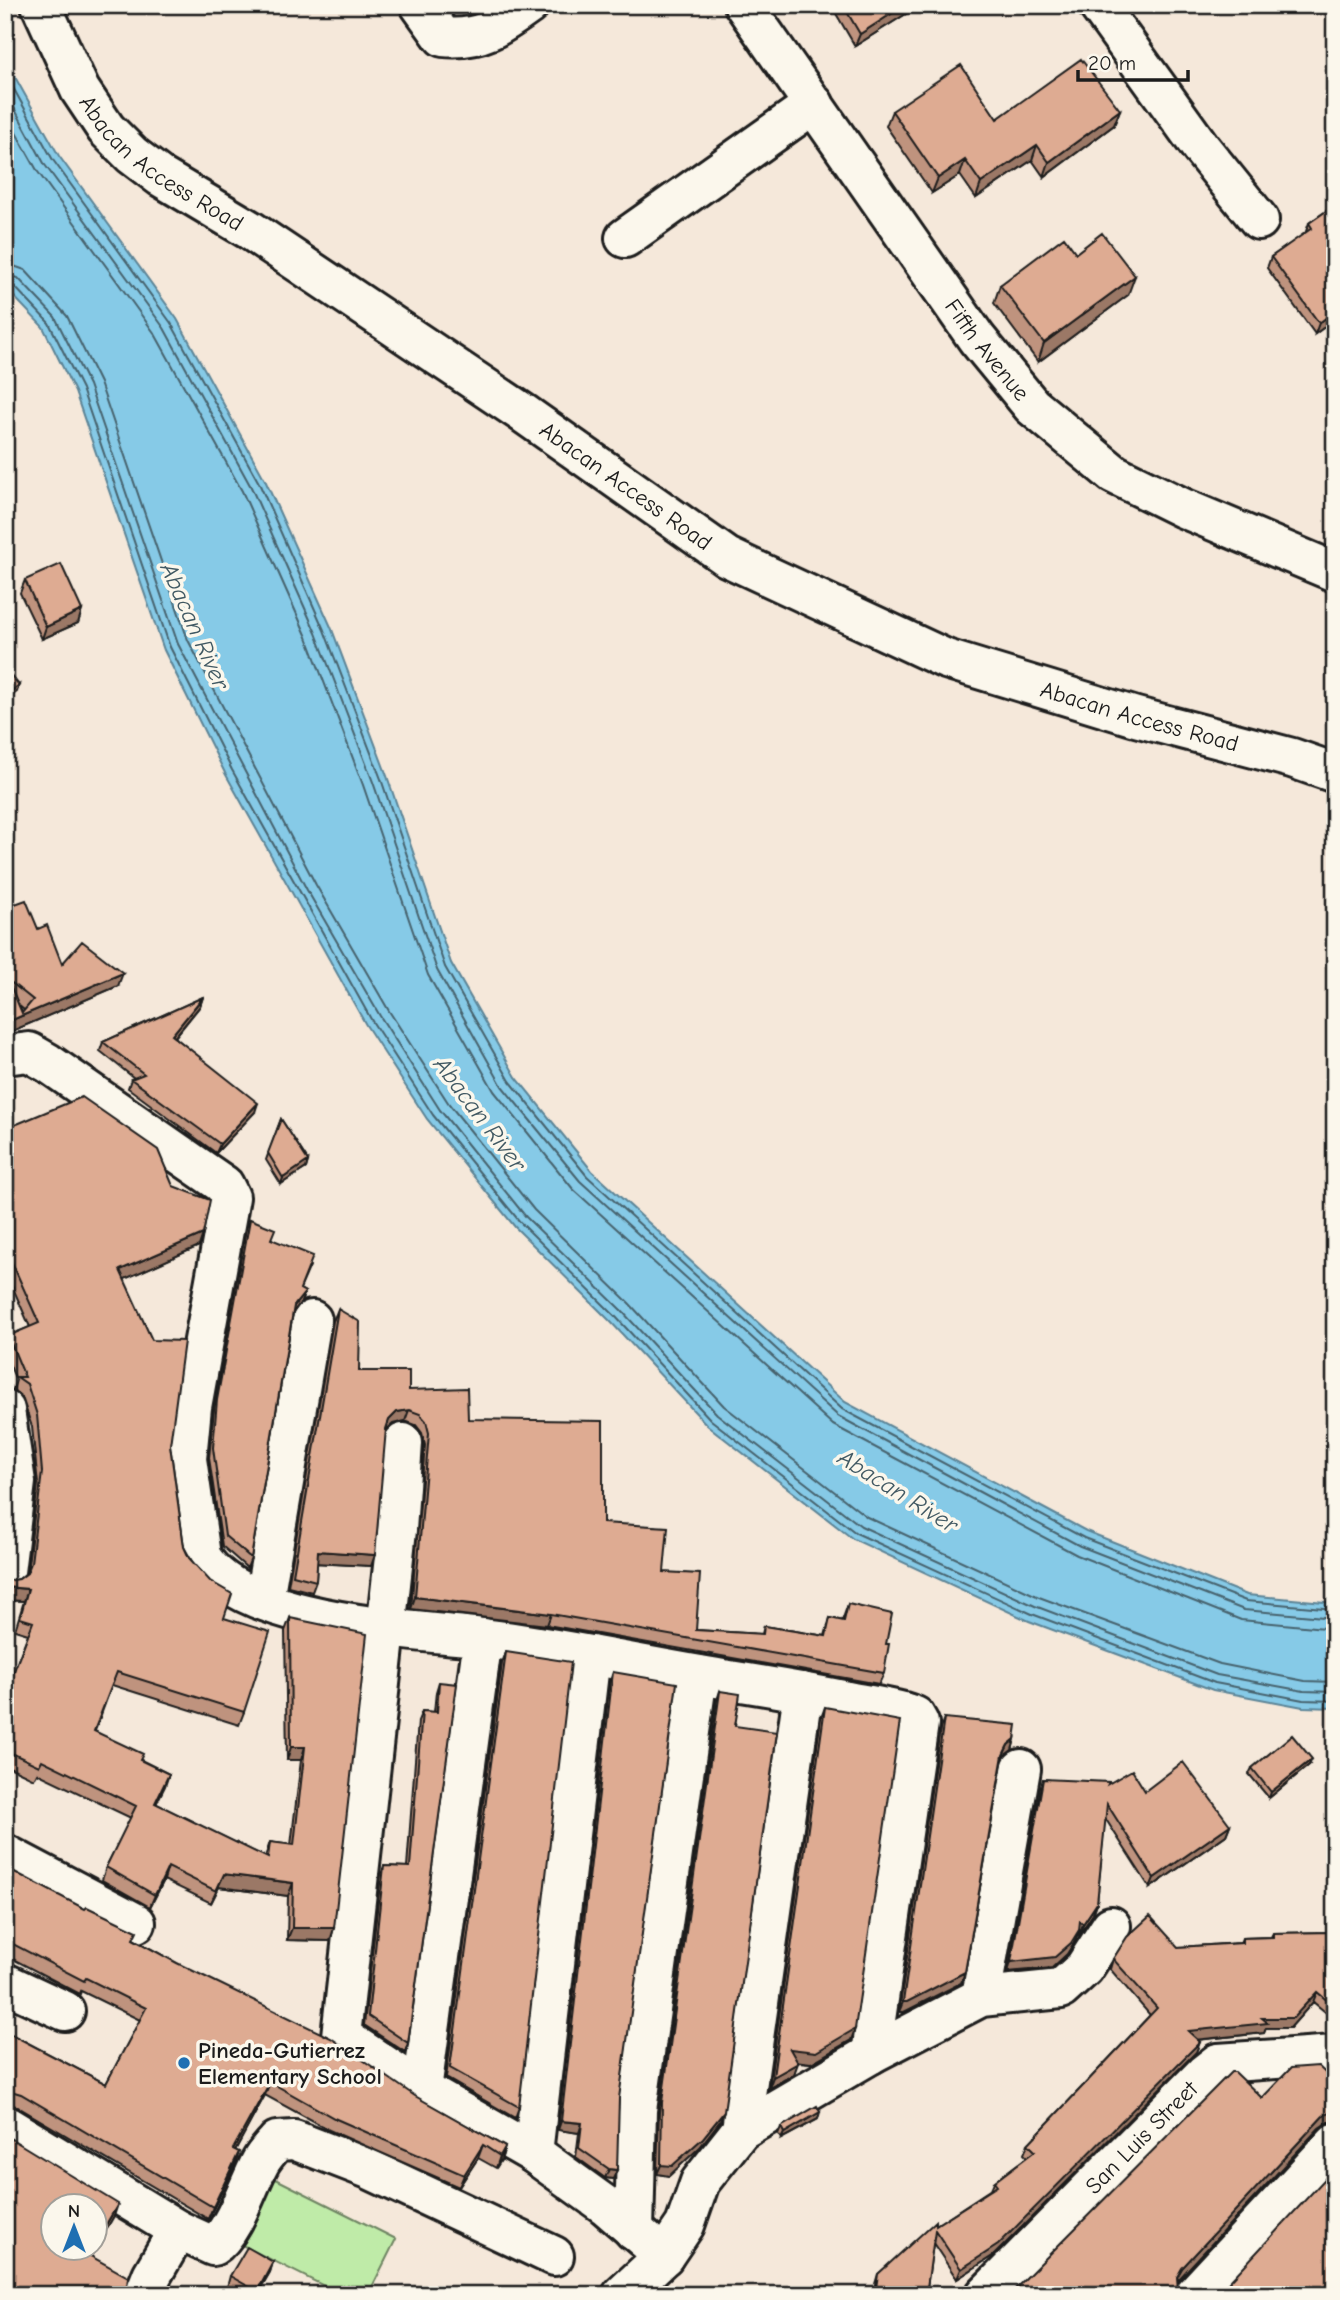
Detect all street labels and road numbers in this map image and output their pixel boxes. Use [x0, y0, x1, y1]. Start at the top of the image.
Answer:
street label: Abacan Access Road [73, 90, 248, 237]
street label: Fifth Avenue [939, 294, 1035, 406]
street label: Abacan Access Road [534, 416, 717, 556]
street label: Abacan Access Road [1037, 676, 1241, 757]
street label: San Luis Street [1080, 2075, 1204, 2200]

